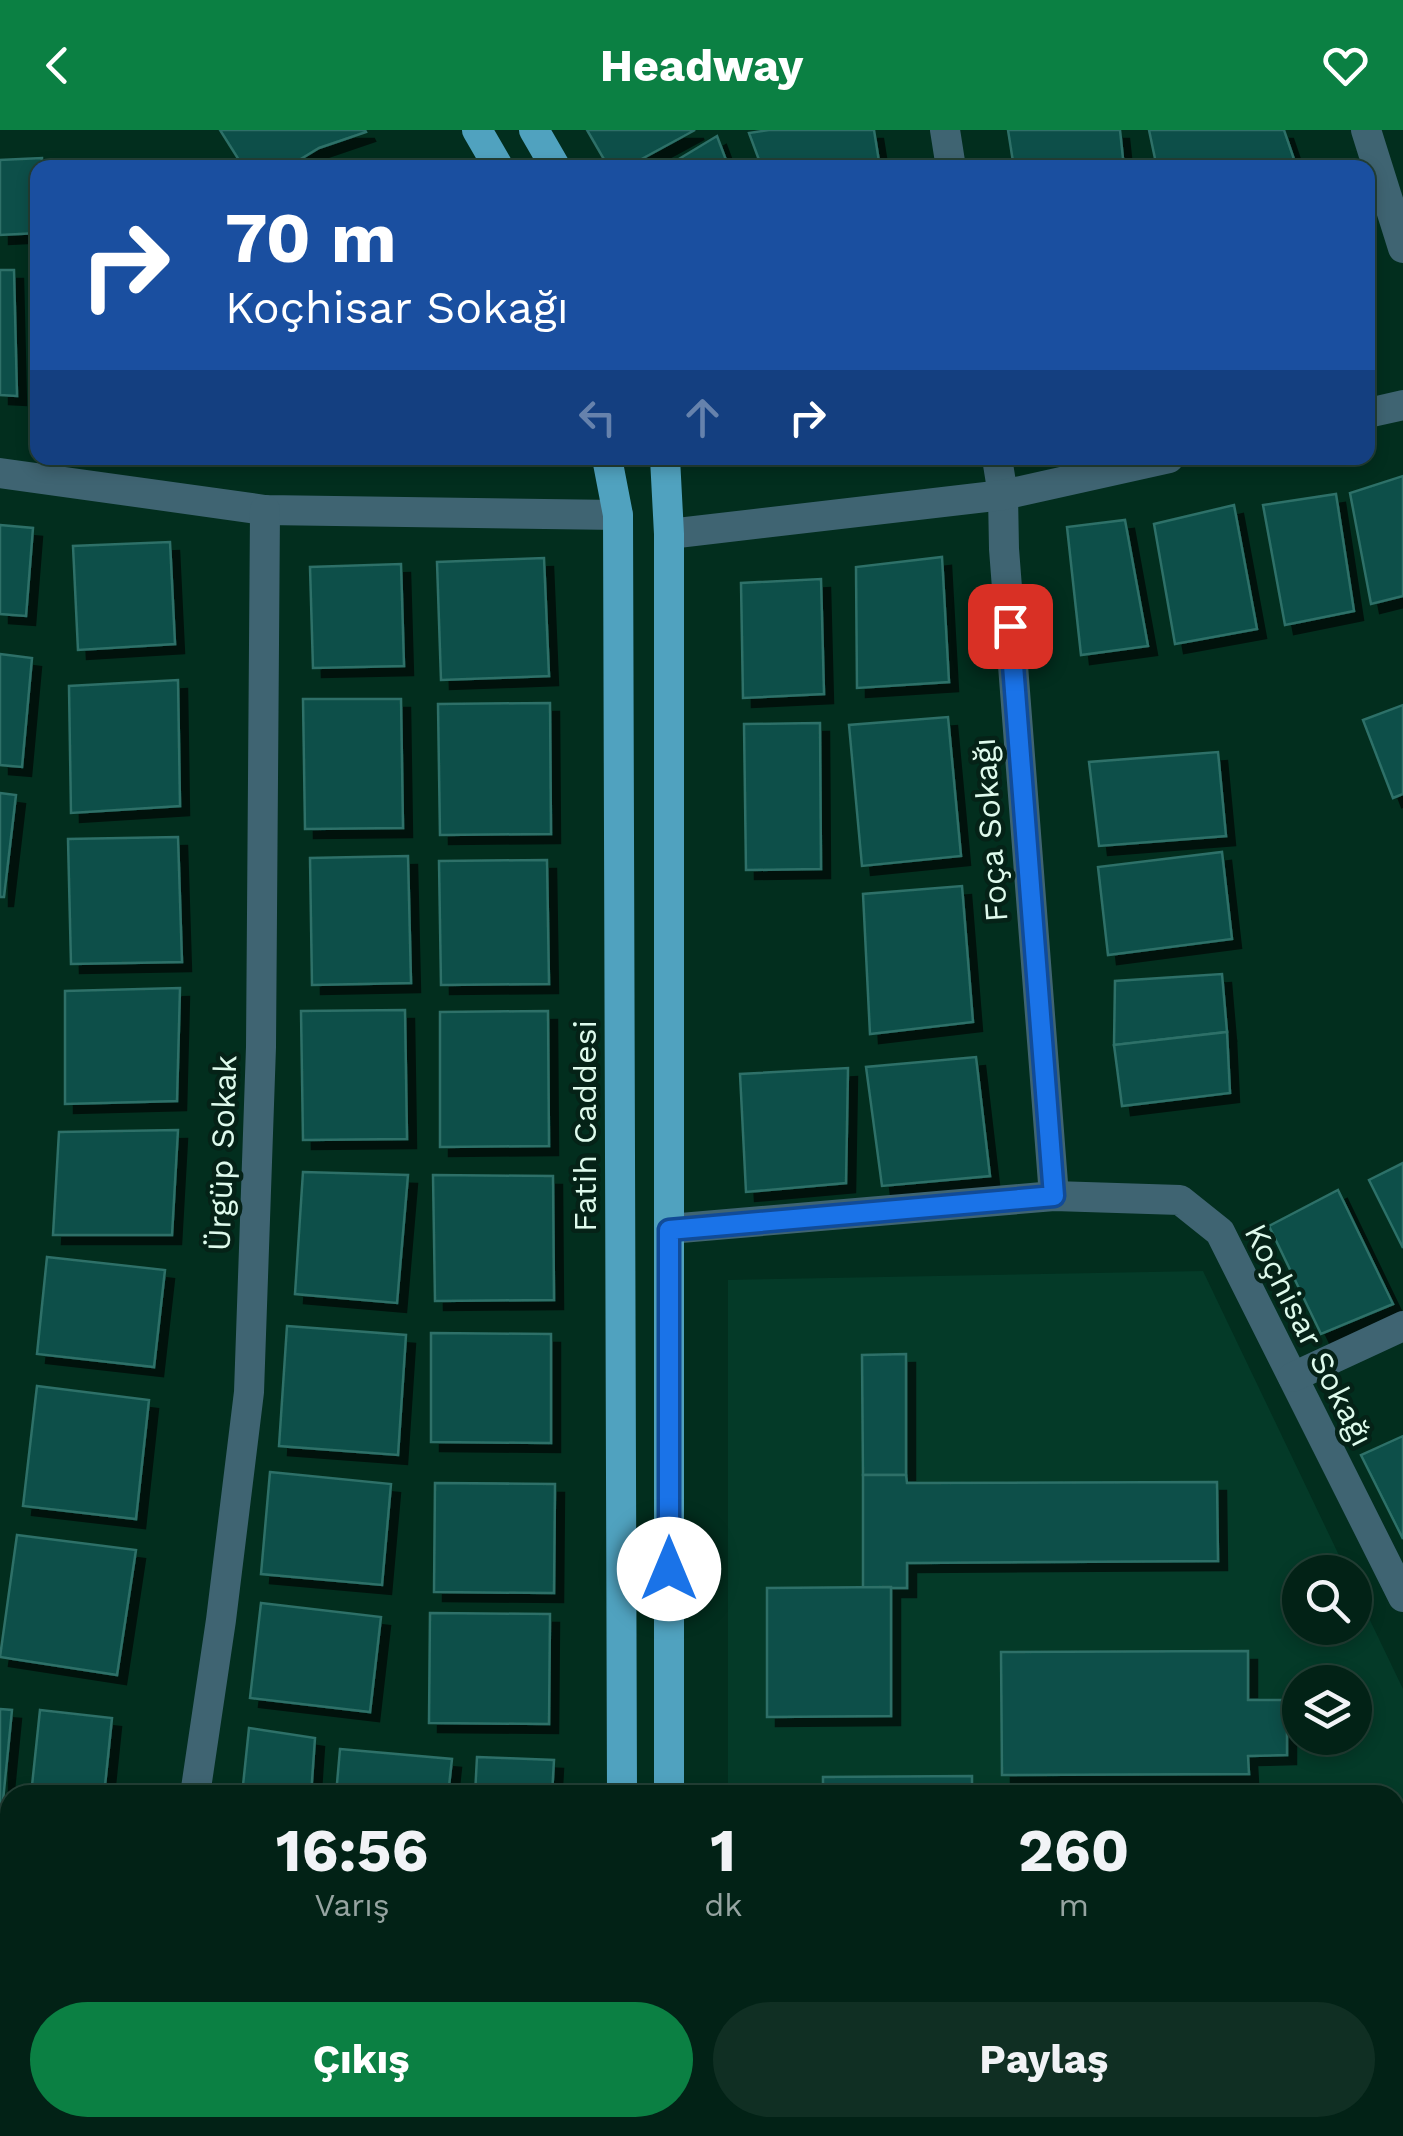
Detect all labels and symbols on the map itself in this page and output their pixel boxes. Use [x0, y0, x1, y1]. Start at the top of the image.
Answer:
pin [968, 584, 1053, 669]
street label: Foça Sokağı [965, 737, 1015, 923]
street label: Fatih Caddesi [566, 1020, 604, 1232]
street label: Ürgüp Sokak [200, 1054, 244, 1252]
street label: Koçhisar Sokağı [1237, 1217, 1381, 1453]
position arrow [617, 1517, 721, 1621]

